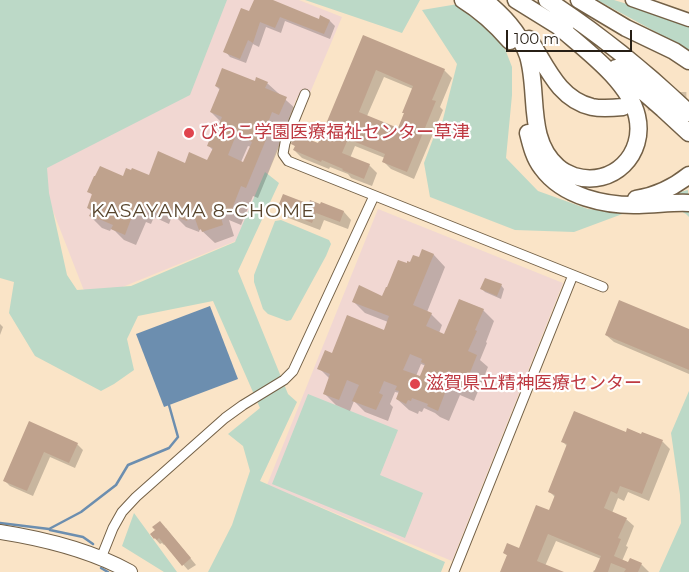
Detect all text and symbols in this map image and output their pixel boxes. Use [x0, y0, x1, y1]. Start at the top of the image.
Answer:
scale bar [509, 20, 635, 52]
text: 100 m [514, 29, 559, 48]
place label: びわこ学園医療福祉センター草津 [200, 122, 470, 144]
marker: びわこ学園医療福祉センター草津 [182, 126, 196, 140]
district label: KASAYAMA 8-CHOME [89, 200, 317, 222]
place label: 滋賀県立精神医療センター [426, 373, 642, 395]
marker: 滋賀県立精神医療センター [408, 377, 422, 391]

